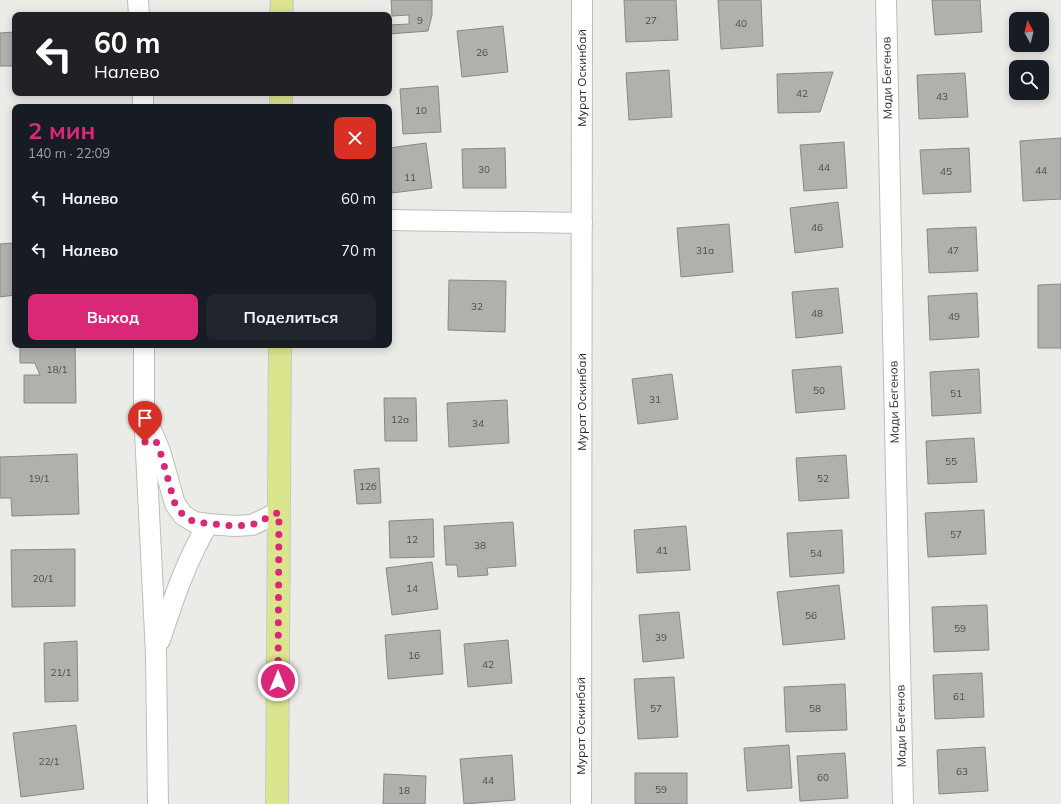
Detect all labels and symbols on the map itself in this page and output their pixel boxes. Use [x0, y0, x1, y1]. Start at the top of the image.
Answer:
north arrow [1009, 12, 1049, 52]
house number: 9 [417, 14, 423, 27]
house number: 27 [645, 14, 657, 27]
house number: 40 [735, 17, 747, 30]
street label: Мурат Оскинбай [574, 29, 589, 127]
street label: Мади Бегенов [878, 36, 895, 120]
house number: 26 [476, 46, 488, 59]
house number: 42 [796, 87, 808, 100]
house number: 43 [936, 90, 948, 103]
house number: 10 [415, 104, 427, 117]
house number: 44 [818, 161, 830, 174]
house number: 30 [478, 163, 490, 176]
house number: 44 [1035, 164, 1047, 177]
house number: 45 [940, 165, 952, 178]
house number: 11 [404, 171, 416, 184]
house number: 46 [811, 221, 823, 234]
house number: 31а [696, 244, 714, 257]
house number: 47 [947, 244, 959, 257]
house number: 32 [471, 300, 483, 313]
house number: 48 [811, 307, 823, 320]
house number: 49 [948, 310, 960, 323]
street label: Мурат Оскинбай [574, 353, 589, 451]
street label: Мади Бегенов [885, 360, 902, 444]
house number: 18/1 [47, 363, 67, 376]
house number: 50 [813, 384, 825, 397]
house number: 51 [950, 387, 962, 400]
house number: 31 [649, 393, 661, 406]
pin [128, 401, 162, 442]
house number: 12а [391, 413, 409, 426]
house number: 34 [472, 417, 484, 430]
house number: 55 [945, 455, 957, 468]
house number: 19/1 [29, 472, 49, 485]
house number: 52 [817, 472, 829, 485]
house number: 12б [359, 480, 377, 493]
house number: 57 [950, 528, 962, 541]
house number: 12 [406, 533, 418, 546]
house number: 38 [474, 539, 486, 552]
house number: 41 [656, 544, 668, 557]
house number: 54 [810, 547, 822, 560]
house number: 20/1 [33, 572, 53, 585]
house number: 14 [406, 582, 418, 595]
house number: 56 [805, 609, 817, 622]
house number: 59 [954, 622, 966, 635]
house number: 39 [655, 631, 667, 644]
house number: 16 [408, 649, 420, 662]
house number: 42 [482, 658, 494, 671]
position arrow [257, 660, 299, 702]
house number: 21/1 [51, 666, 71, 679]
street label: Мурат Оскинбай [573, 677, 588, 775]
street label: Мади Бегенов [892, 684, 909, 768]
house number: 61 [953, 690, 965, 703]
house number: 57 [650, 702, 662, 715]
house number: 58 [809, 702, 821, 715]
house number: 22/1 [39, 755, 59, 768]
house number: 63 [956, 765, 968, 778]
house number: 60 [817, 771, 829, 784]
house number: 44 [482, 774, 494, 787]
house number: 59 [655, 783, 667, 796]
house number: 18 [398, 784, 410, 797]

